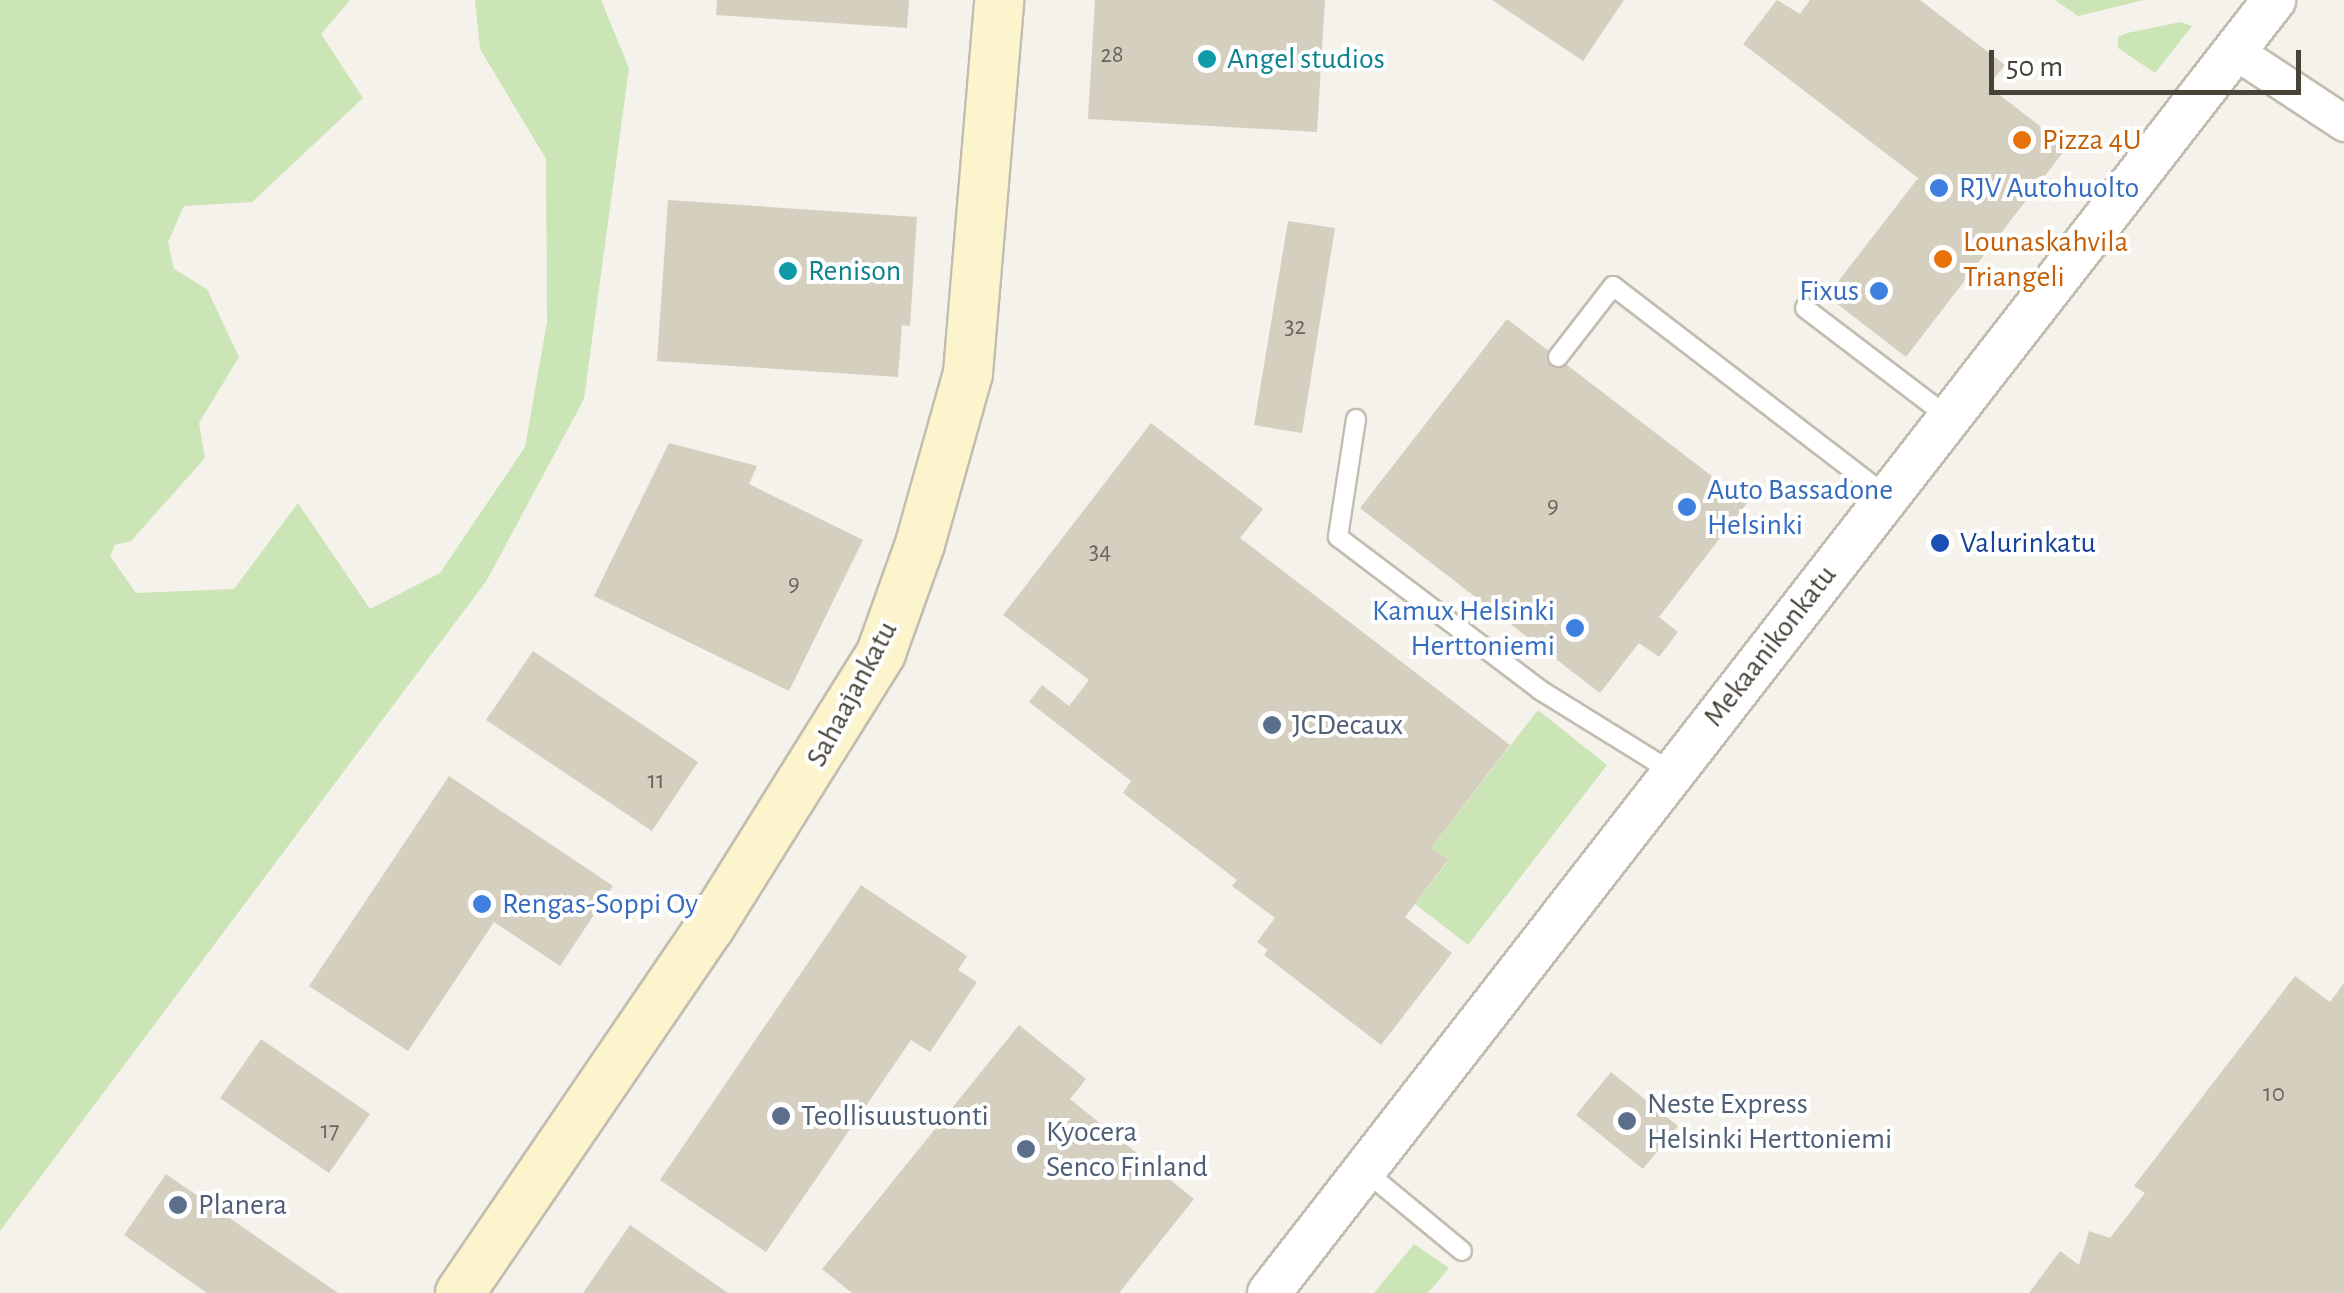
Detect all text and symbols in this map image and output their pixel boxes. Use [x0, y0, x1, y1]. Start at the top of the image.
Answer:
scale bar [1994, 30, 2306, 92]
house number: 28 [1100, 40, 1124, 70]
place label: Angel studios [1227, 41, 1385, 77]
marker: Angel studios [1196, 48, 1218, 70]
text: 50 m [2006, 52, 2063, 82]
place label: Pizza 4U [2042, 122, 2142, 158]
marker: Pizza 4U [2011, 129, 2033, 151]
place label: RJV Autohuolto [1959, 170, 2139, 206]
marker: RJV Autohuolto [1928, 177, 1950, 199]
place label: Lounaskahvila Triangeli [1963, 224, 2128, 294]
marker: Lounaskahvila Triangeli [1932, 248, 1954, 270]
place label: Renison [808, 253, 901, 289]
marker: Renison [777, 260, 799, 282]
place label: Fixus [1799, 273, 1859, 309]
marker: Fixus [1868, 280, 1890, 302]
house number: 32 [1284, 312, 1306, 342]
place label: Auto Bassadone Helsinki [1707, 472, 1893, 542]
house number: 9 [1547, 491, 1559, 521]
marker: Auto Bassadone Helsinki [1676, 496, 1698, 518]
place label: Valurinkatu [1960, 525, 2096, 561]
marker: Valurinkatu [1929, 532, 1951, 554]
house number: 34 [1089, 537, 1111, 567]
street label: Mekaanikonkatu [1696, 558, 1844, 734]
house number: 9 [788, 569, 800, 599]
place label: Kamux Helsinki Herttoniemi [1372, 593, 1555, 664]
street label: Sahaajankatu [799, 615, 905, 773]
marker: Kamux Helsinki Herttoniemi [1564, 617, 1586, 639]
place label: JCDecaux [1292, 707, 1403, 743]
marker: JCDecaux [1261, 714, 1283, 736]
house number: 11 [647, 766, 665, 796]
place label: Rengas-Soppi Oy [502, 886, 698, 922]
marker: Rengas-Soppi Oy [471, 893, 493, 915]
house number: 10 [2263, 1079, 2285, 1109]
place label: Neste Express Helsinki Herttoniemi [1647, 1086, 1892, 1156]
place label: Teollisuustuonti [801, 1098, 989, 1134]
marker: Teollisuustuonti [770, 1105, 792, 1127]
marker: Neste Express Helsinki Herttoniemi [1616, 1110, 1638, 1132]
place label: Kyocera Senco Finland [1046, 1114, 1208, 1184]
house number: 17 [320, 1116, 340, 1146]
marker: Kyocera Senco Finland [1015, 1138, 1037, 1160]
place label: Planera [198, 1187, 287, 1223]
marker: Planera [167, 1194, 189, 1216]

